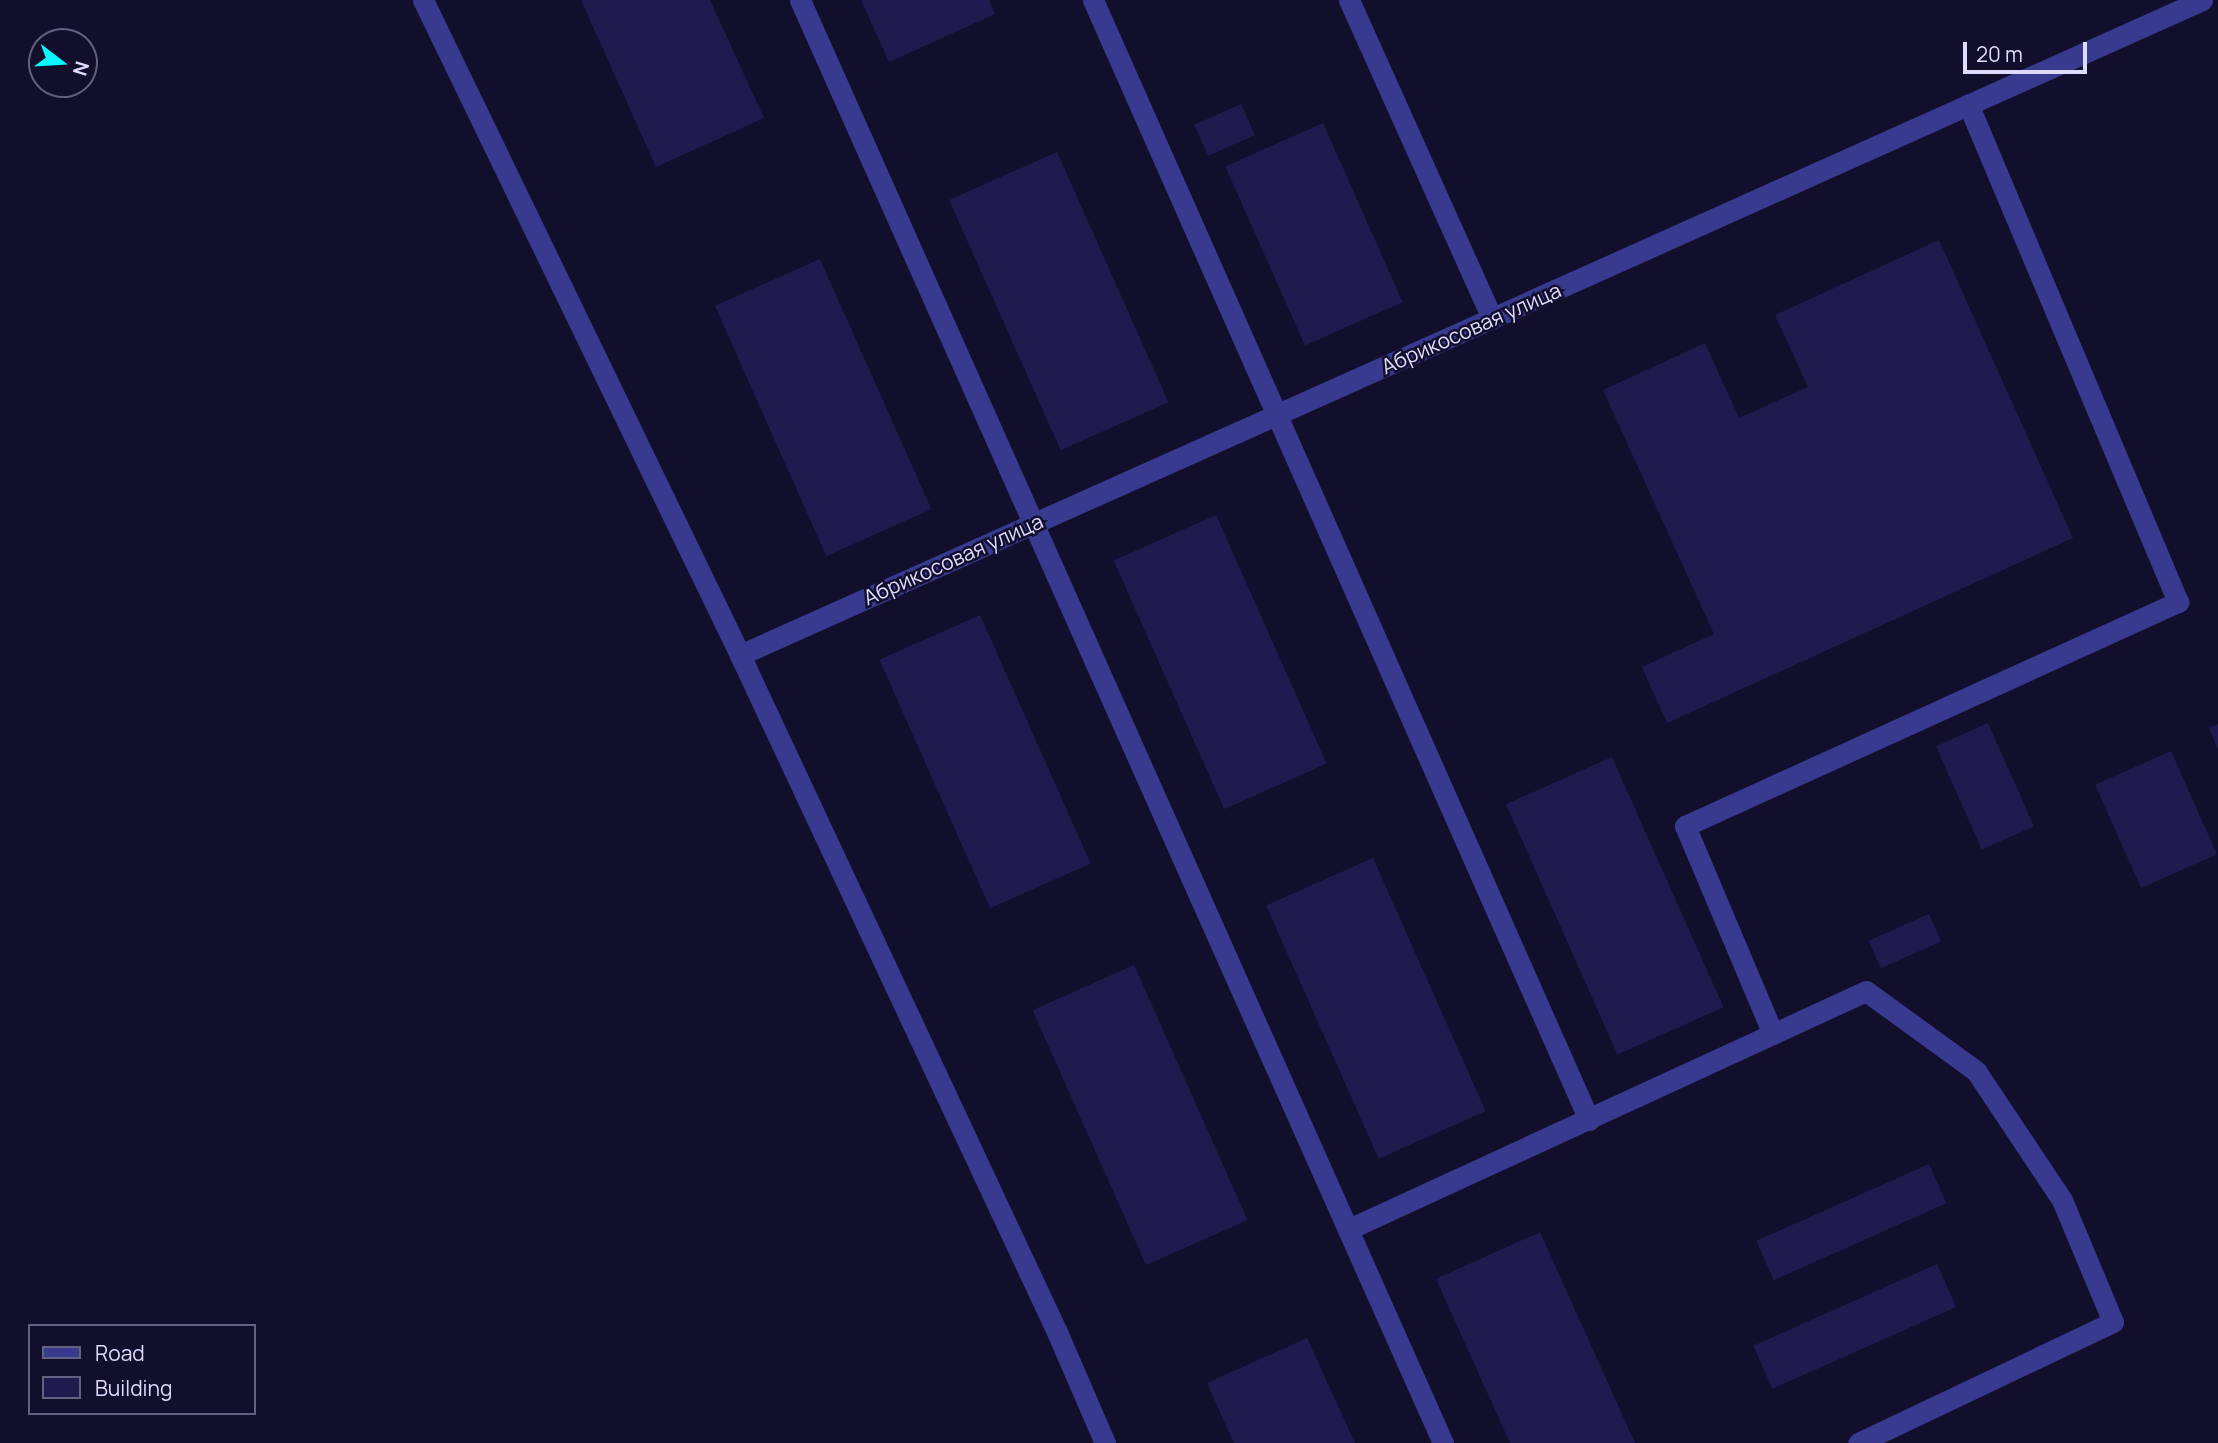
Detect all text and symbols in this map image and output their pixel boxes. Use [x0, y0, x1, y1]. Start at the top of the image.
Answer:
north arrow [28, 28, 98, 98]
scale bar [1966, 28, 2090, 72]
text: 20 m [1976, 40, 2023, 68]
text: N [67, 58, 96, 79]
street label: Абрикосовая улица [1377, 277, 1565, 379]
street label: Абрикосовая улица [859, 508, 1047, 610]
legend [28, 1324, 256, 1415]
text: Road [95, 1339, 145, 1367]
text: Building [95, 1374, 172, 1402]

